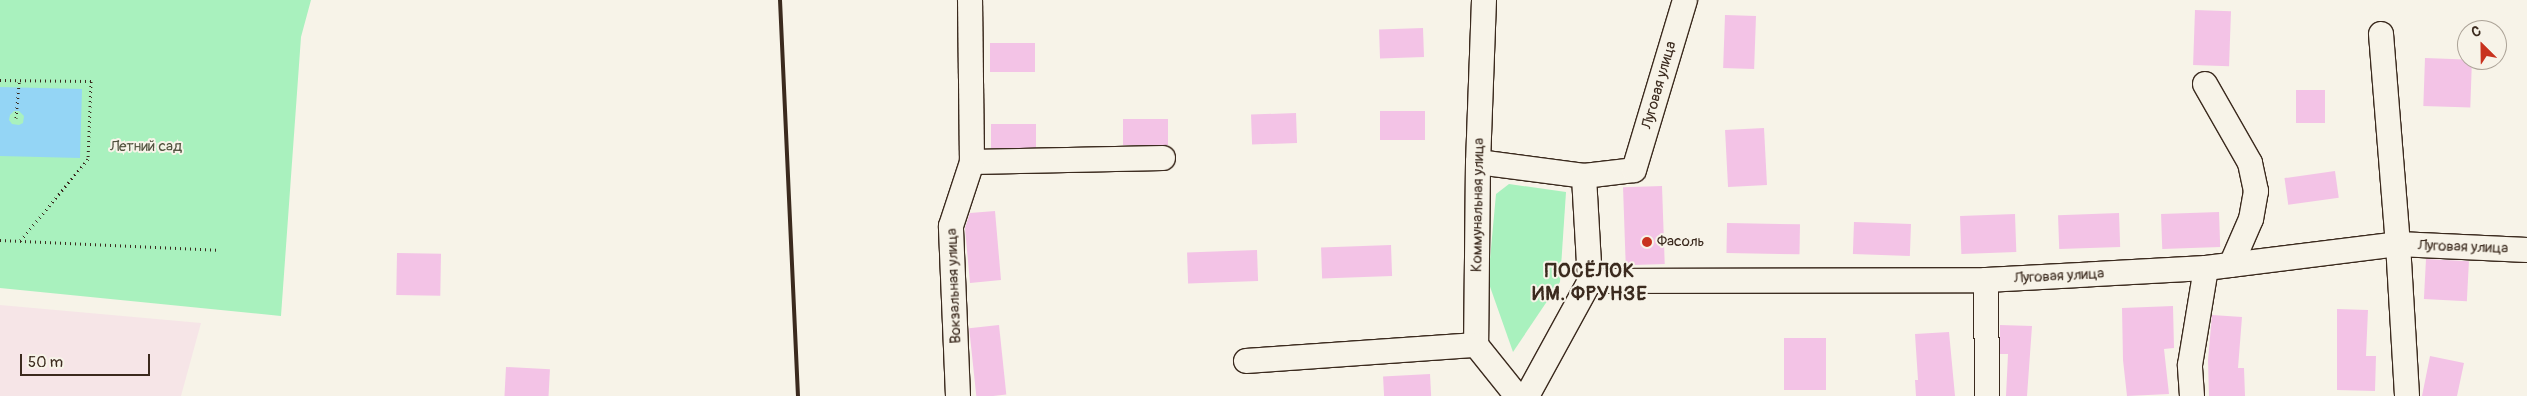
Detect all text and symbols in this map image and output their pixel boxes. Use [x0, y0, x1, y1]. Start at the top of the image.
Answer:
north arrow [2457, 20, 2507, 70]
text: С [2469, 22, 2484, 41]
street label: Луговая улица [1638, 39, 1680, 131]
park label: Летний сад [110, 138, 182, 156]
street label: Коммунальная улица [1468, 138, 1488, 272]
street label: Вокзальная улица [943, 228, 965, 344]
place label: Фасоль [1657, 233, 1704, 251]
marker: Фасоль [1641, 236, 1653, 248]
street label: Луговая улица [2417, 236, 2509, 258]
district label: ПОСЁЛОК ИМ. ФРУНЗЕ [1531, 258, 1649, 305]
street label: Луговая улица [2013, 265, 2105, 287]
scale bar [22, 344, 152, 376]
text: 50 m [28, 353, 63, 372]

